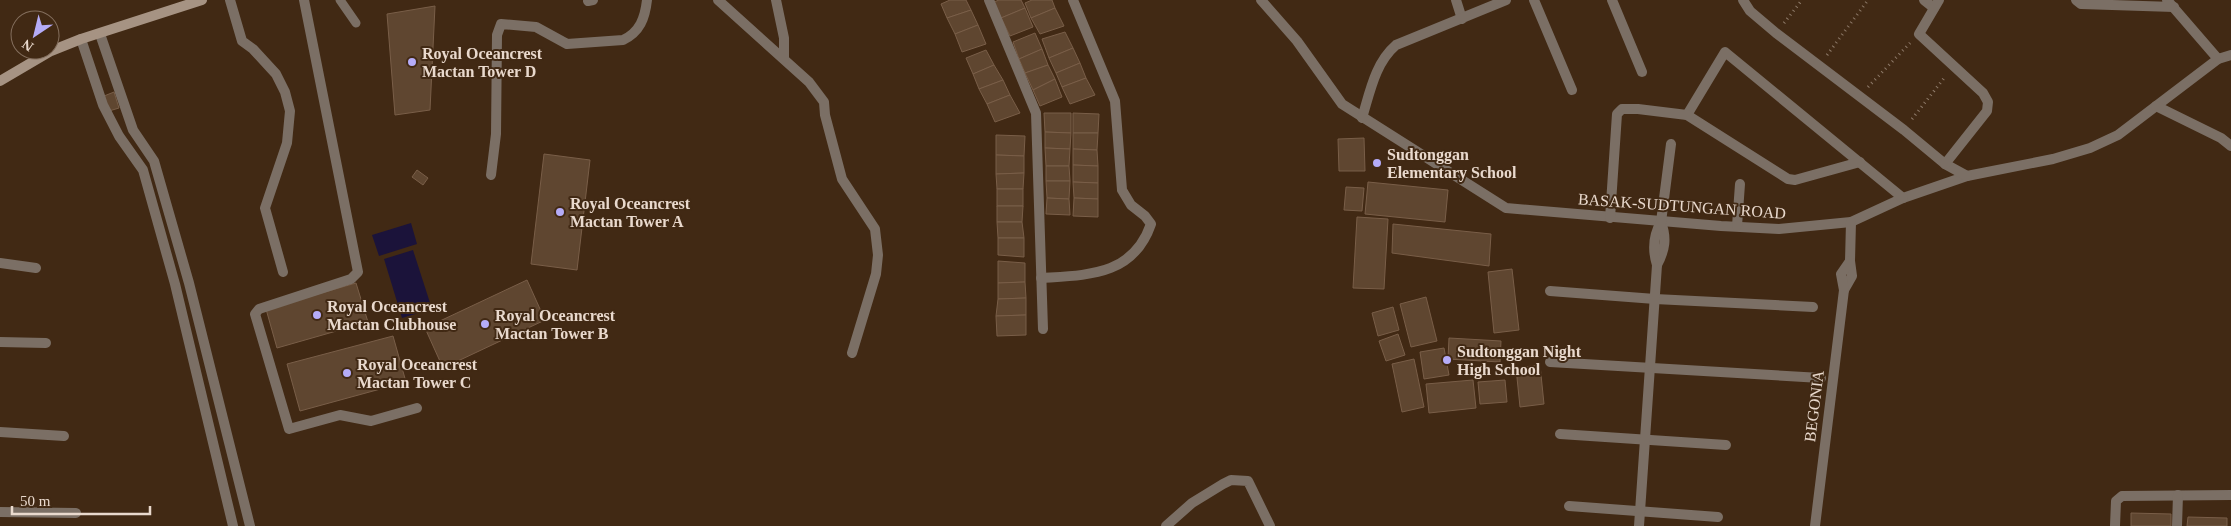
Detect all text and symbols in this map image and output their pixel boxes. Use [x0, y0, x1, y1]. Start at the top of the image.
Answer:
north arrow [10, 10, 60, 60]
text: N [19, 36, 36, 54]
place label: Royal Oceancrest Mactan Tower D [422, 45, 543, 80]
marker: Royal Oceancrest Mactan Tower D [406, 56, 418, 68]
place label: Sudtonggan Elementary School [1387, 146, 1517, 182]
marker: Sudtonggan Elementary School [1371, 157, 1383, 169]
street label: BASAK-SUDTUNGAN ROAD [1577, 190, 1787, 222]
place label: Royal Oceancrest Mactan Tower A [570, 195, 691, 230]
marker: Royal Oceancrest Mactan Tower A [554, 206, 566, 218]
place label: Royal Oceancrest Mactan Clubhouse [327, 298, 456, 333]
place label: Royal Oceancrest Mactan Tower B [495, 307, 616, 342]
marker: Royal Oceancrest Mactan Clubhouse [311, 309, 323, 321]
marker: Royal Oceancrest Mactan Tower B [479, 318, 491, 330]
place label: Sudtonggan Night High School [1457, 343, 1582, 379]
marker: Sudtonggan Night High School [1441, 354, 1453, 366]
place label: Royal Oceancrest Mactan Tower C [357, 356, 478, 391]
marker: Royal Oceancrest Mactan Tower C [341, 367, 353, 379]
street label: BEGONIA [1801, 369, 1827, 443]
scale bar [12, 484, 150, 516]
text: 50 m [20, 493, 51, 509]

